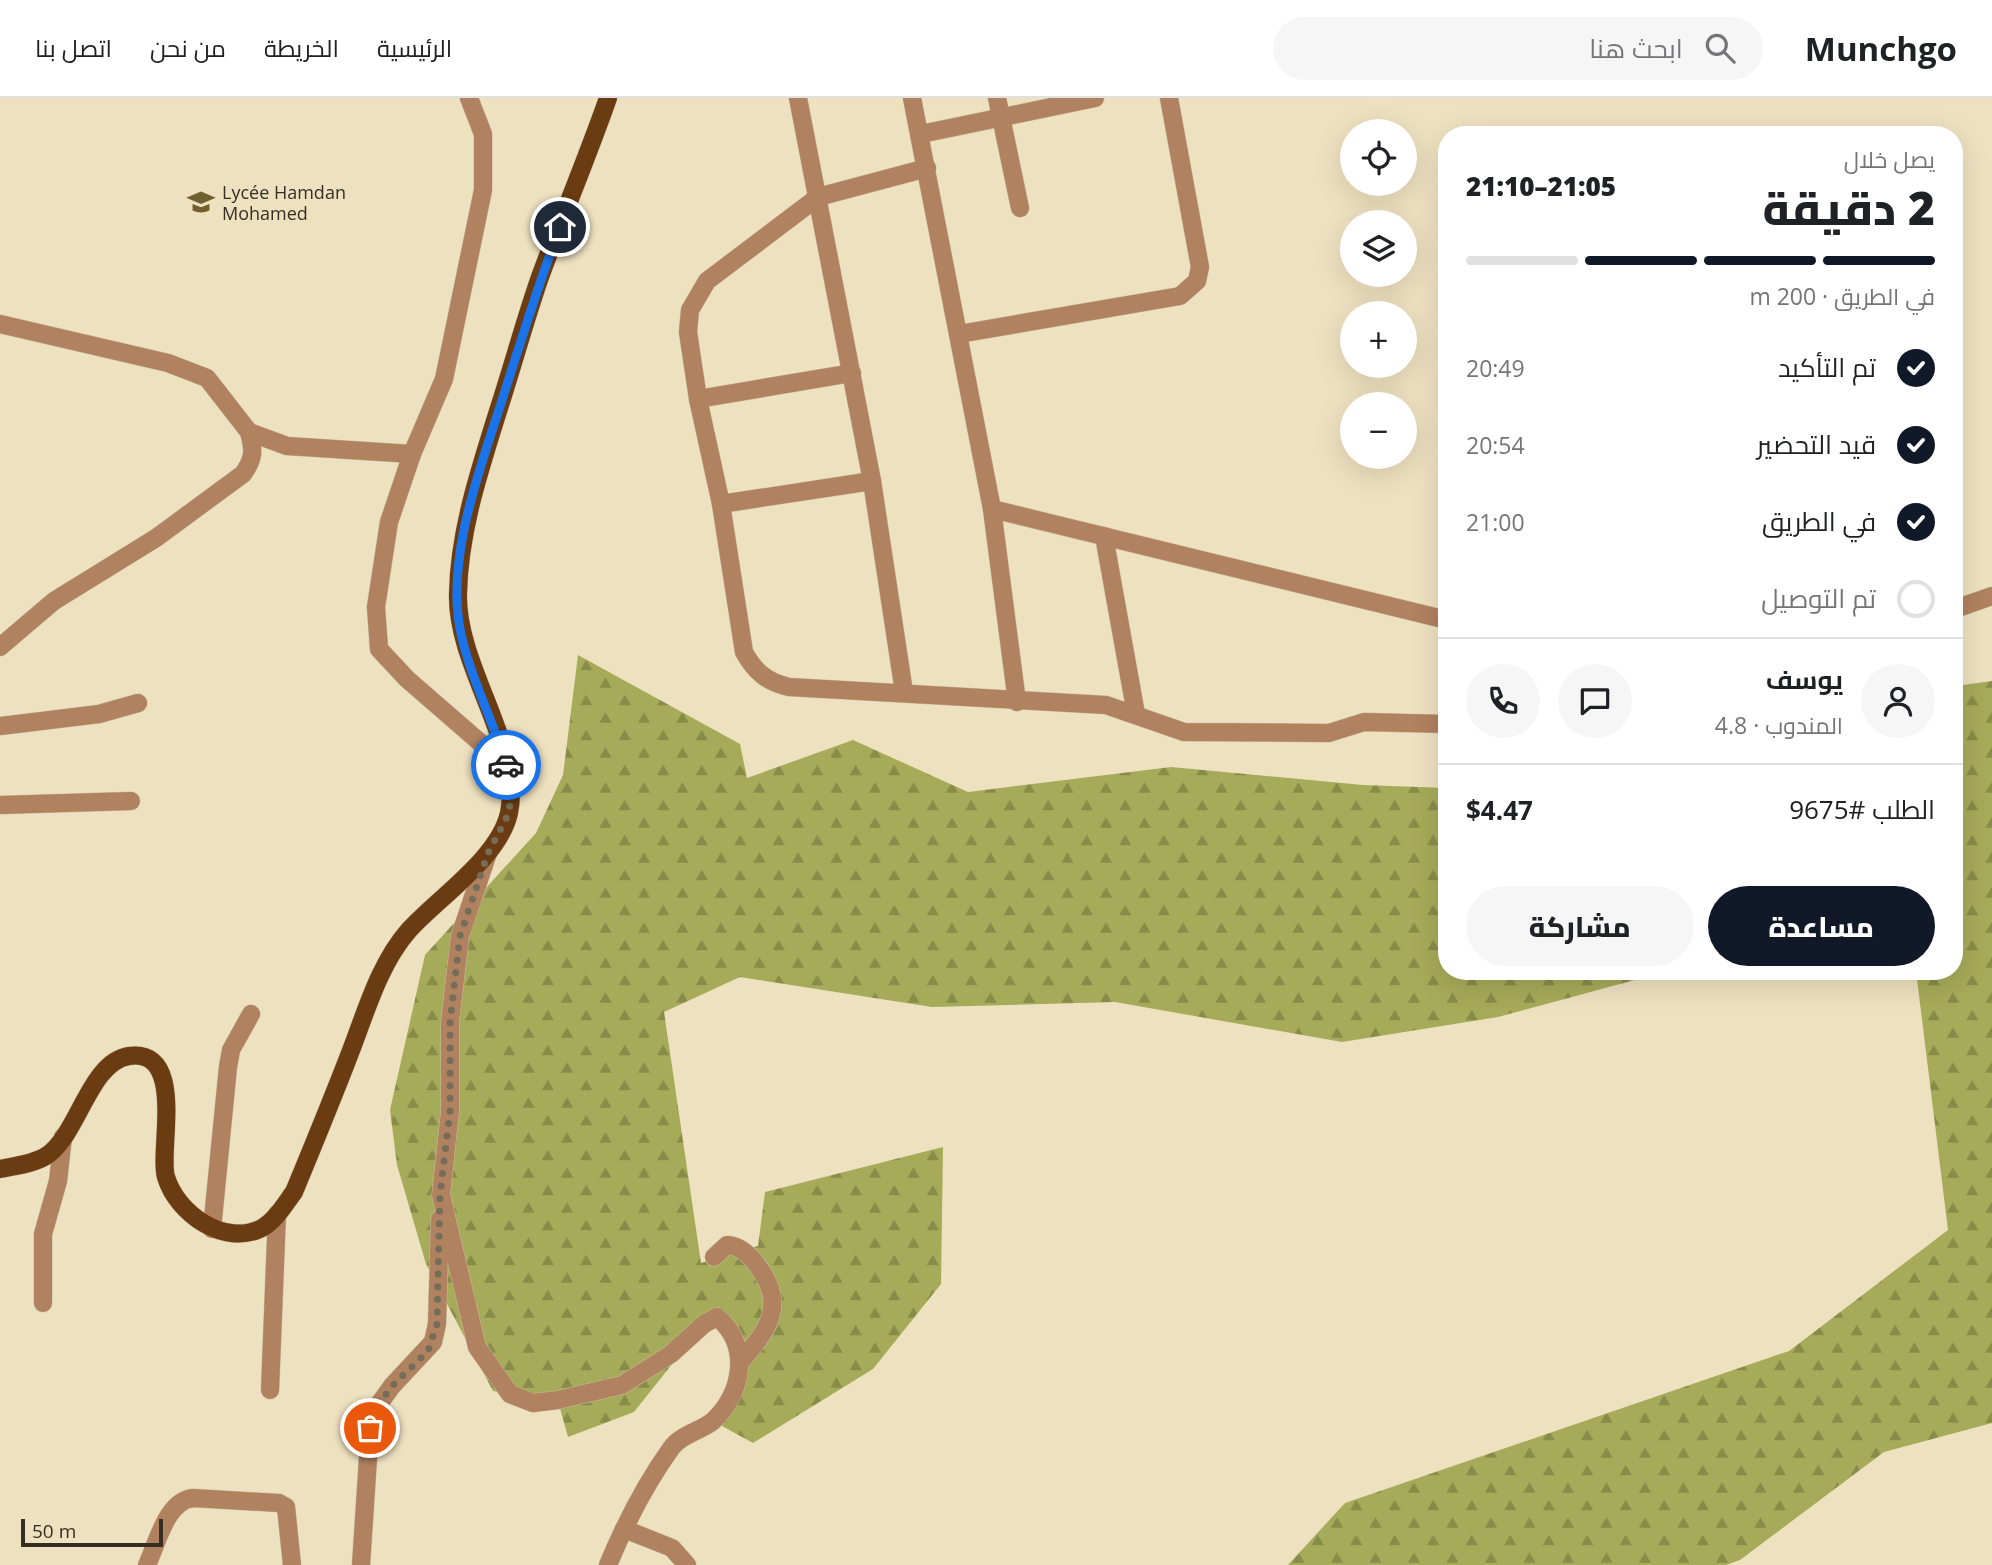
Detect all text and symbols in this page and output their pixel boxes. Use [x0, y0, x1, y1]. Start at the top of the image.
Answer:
search box [1273, 17, 1763, 80]
text: Munchgo [1805, 26, 1957, 71]
icon: search [1701, 29, 1739, 67]
text: ابحث هنا [1589, 30, 1683, 66]
text: اتصل بنا [35, 31, 112, 64]
text: من نحن [150, 31, 226, 64]
text: الخريطة [264, 31, 339, 64]
text: الرئيسية [377, 31, 452, 64]
map controls [1340, 119, 1417, 469]
button: locate [1340, 119, 1417, 196]
text: يصل خلال [1844, 143, 1935, 175]
text: 21:05–21:10 [1466, 168, 1616, 204]
text: 2 دقيقة [1763, 176, 1935, 238]
place label: Lycée Hamdan Mohamed [222, 180, 346, 225]
school or university icon: Lycée Hamdan Mohamed [186, 187, 216, 217]
pin [530, 197, 590, 257]
icon: home [541, 208, 579, 246]
button: layers [1340, 210, 1417, 287]
text: في الطريق · 200 m [1749, 280, 1935, 312]
button: + [1340, 301, 1417, 378]
text: تم التأكيد [1778, 349, 1876, 385]
icon: check [1897, 349, 1935, 387]
text: 20:49 [1466, 352, 1525, 384]
button: − [1340, 392, 1417, 469]
text: قيد التحضير [1757, 426, 1876, 462]
icon: check [1897, 426, 1935, 464]
text: 20:54 [1466, 429, 1525, 461]
text: في الطريق [1762, 503, 1876, 539]
icon: check [1897, 503, 1935, 541]
text: 21:00 [1466, 506, 1525, 538]
text: تم التوصيل [1761, 580, 1876, 616]
text: يوسف [1766, 661, 1843, 697]
button: phone [1466, 664, 1540, 738]
button: chat [1558, 664, 1632, 738]
button: person [1861, 664, 1935, 738]
text: المندوب · 4.8 [1715, 709, 1843, 741]
courier [471, 730, 541, 800]
icon: car [487, 746, 525, 784]
text: الطلب #9675 [1789, 791, 1935, 827]
text: $4.47 [1466, 792, 1533, 828]
button: مشاركة [1466, 886, 1694, 966]
button: مساعدة [1708, 886, 1935, 966]
pin [340, 1398, 400, 1458]
icon: bag [351, 1409, 389, 1447]
scale bar [21, 1516, 163, 1548]
text: 50 m [32, 1518, 76, 1544]

